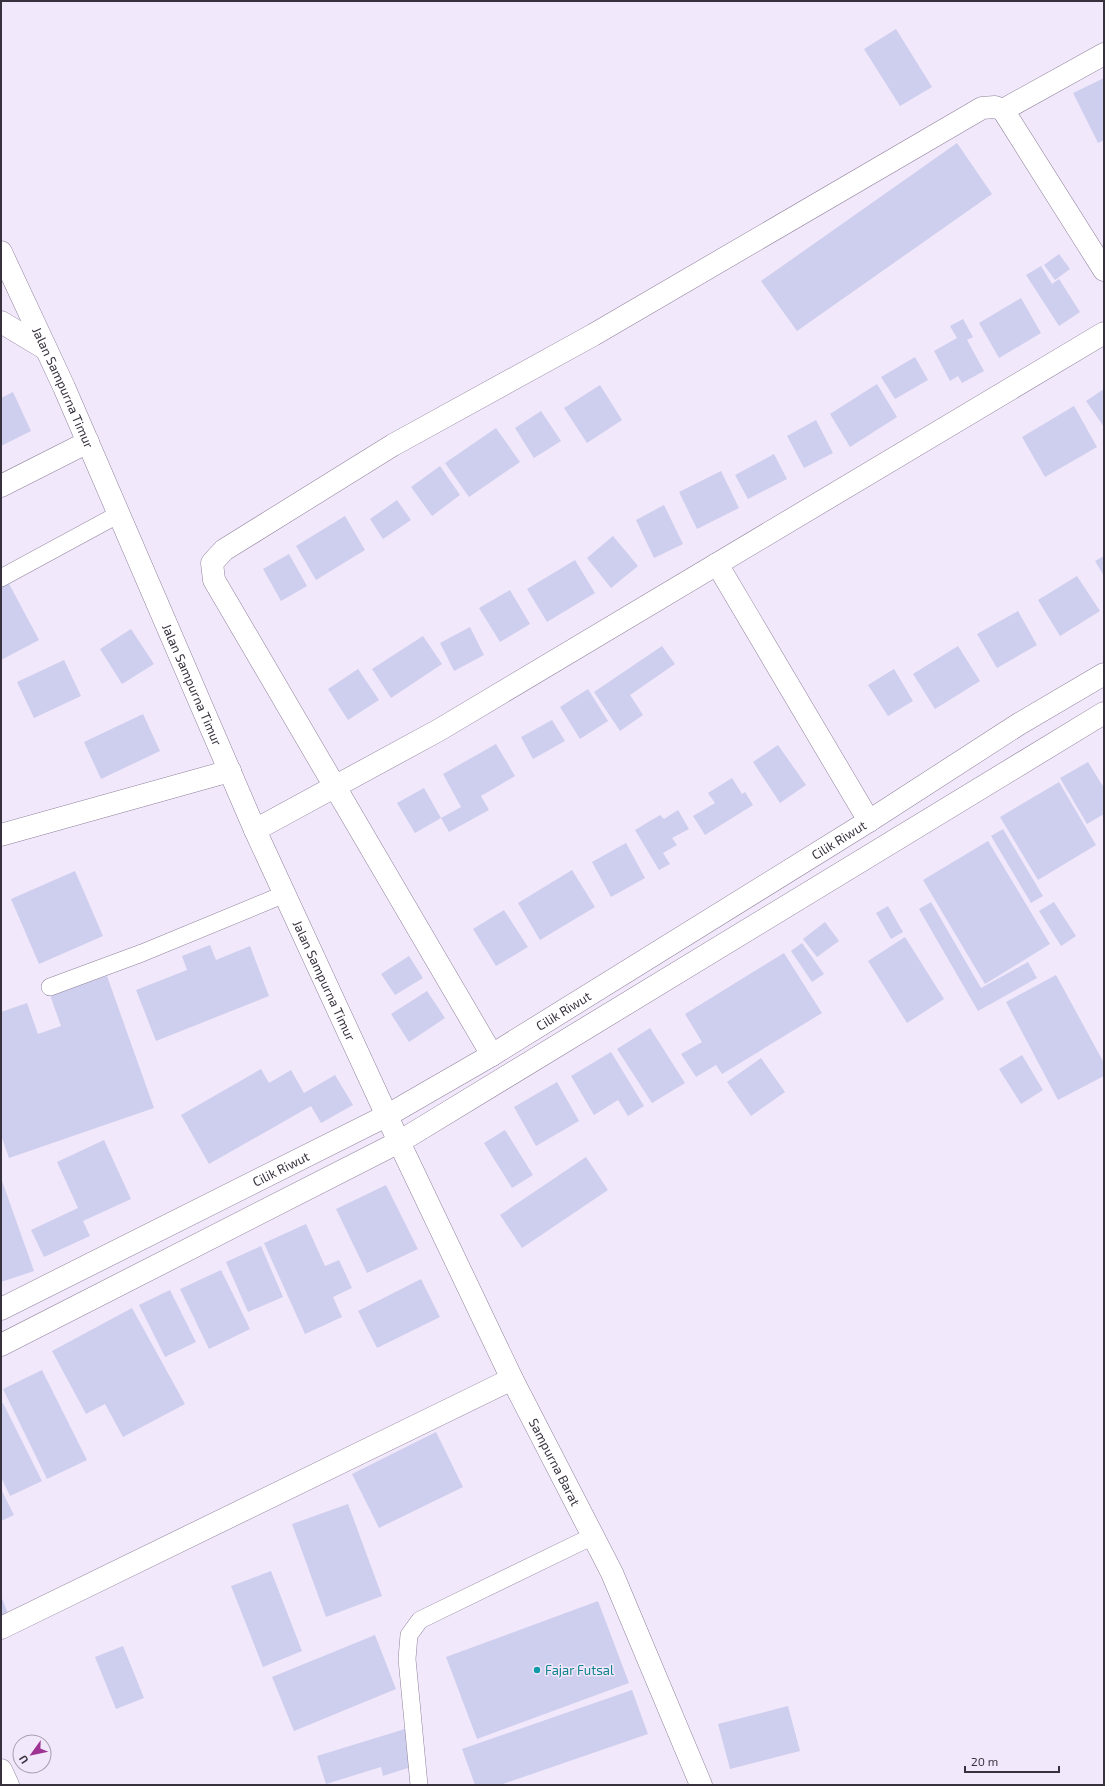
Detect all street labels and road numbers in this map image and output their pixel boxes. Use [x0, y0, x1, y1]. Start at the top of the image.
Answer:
street label: Jalan Sampurna Timur [29, 324, 97, 450]
street label: Jalan Sampurna Timur [159, 621, 226, 748]
street label: Cilik Riwut [808, 817, 869, 863]
street label: Jalan Sampurna Timur [290, 917, 359, 1043]
street label: Cilik Riwut [533, 988, 594, 1034]
street label: Cilik Riwut [250, 1148, 312, 1190]
street label: Sampurna Barat [526, 1416, 584, 1508]

